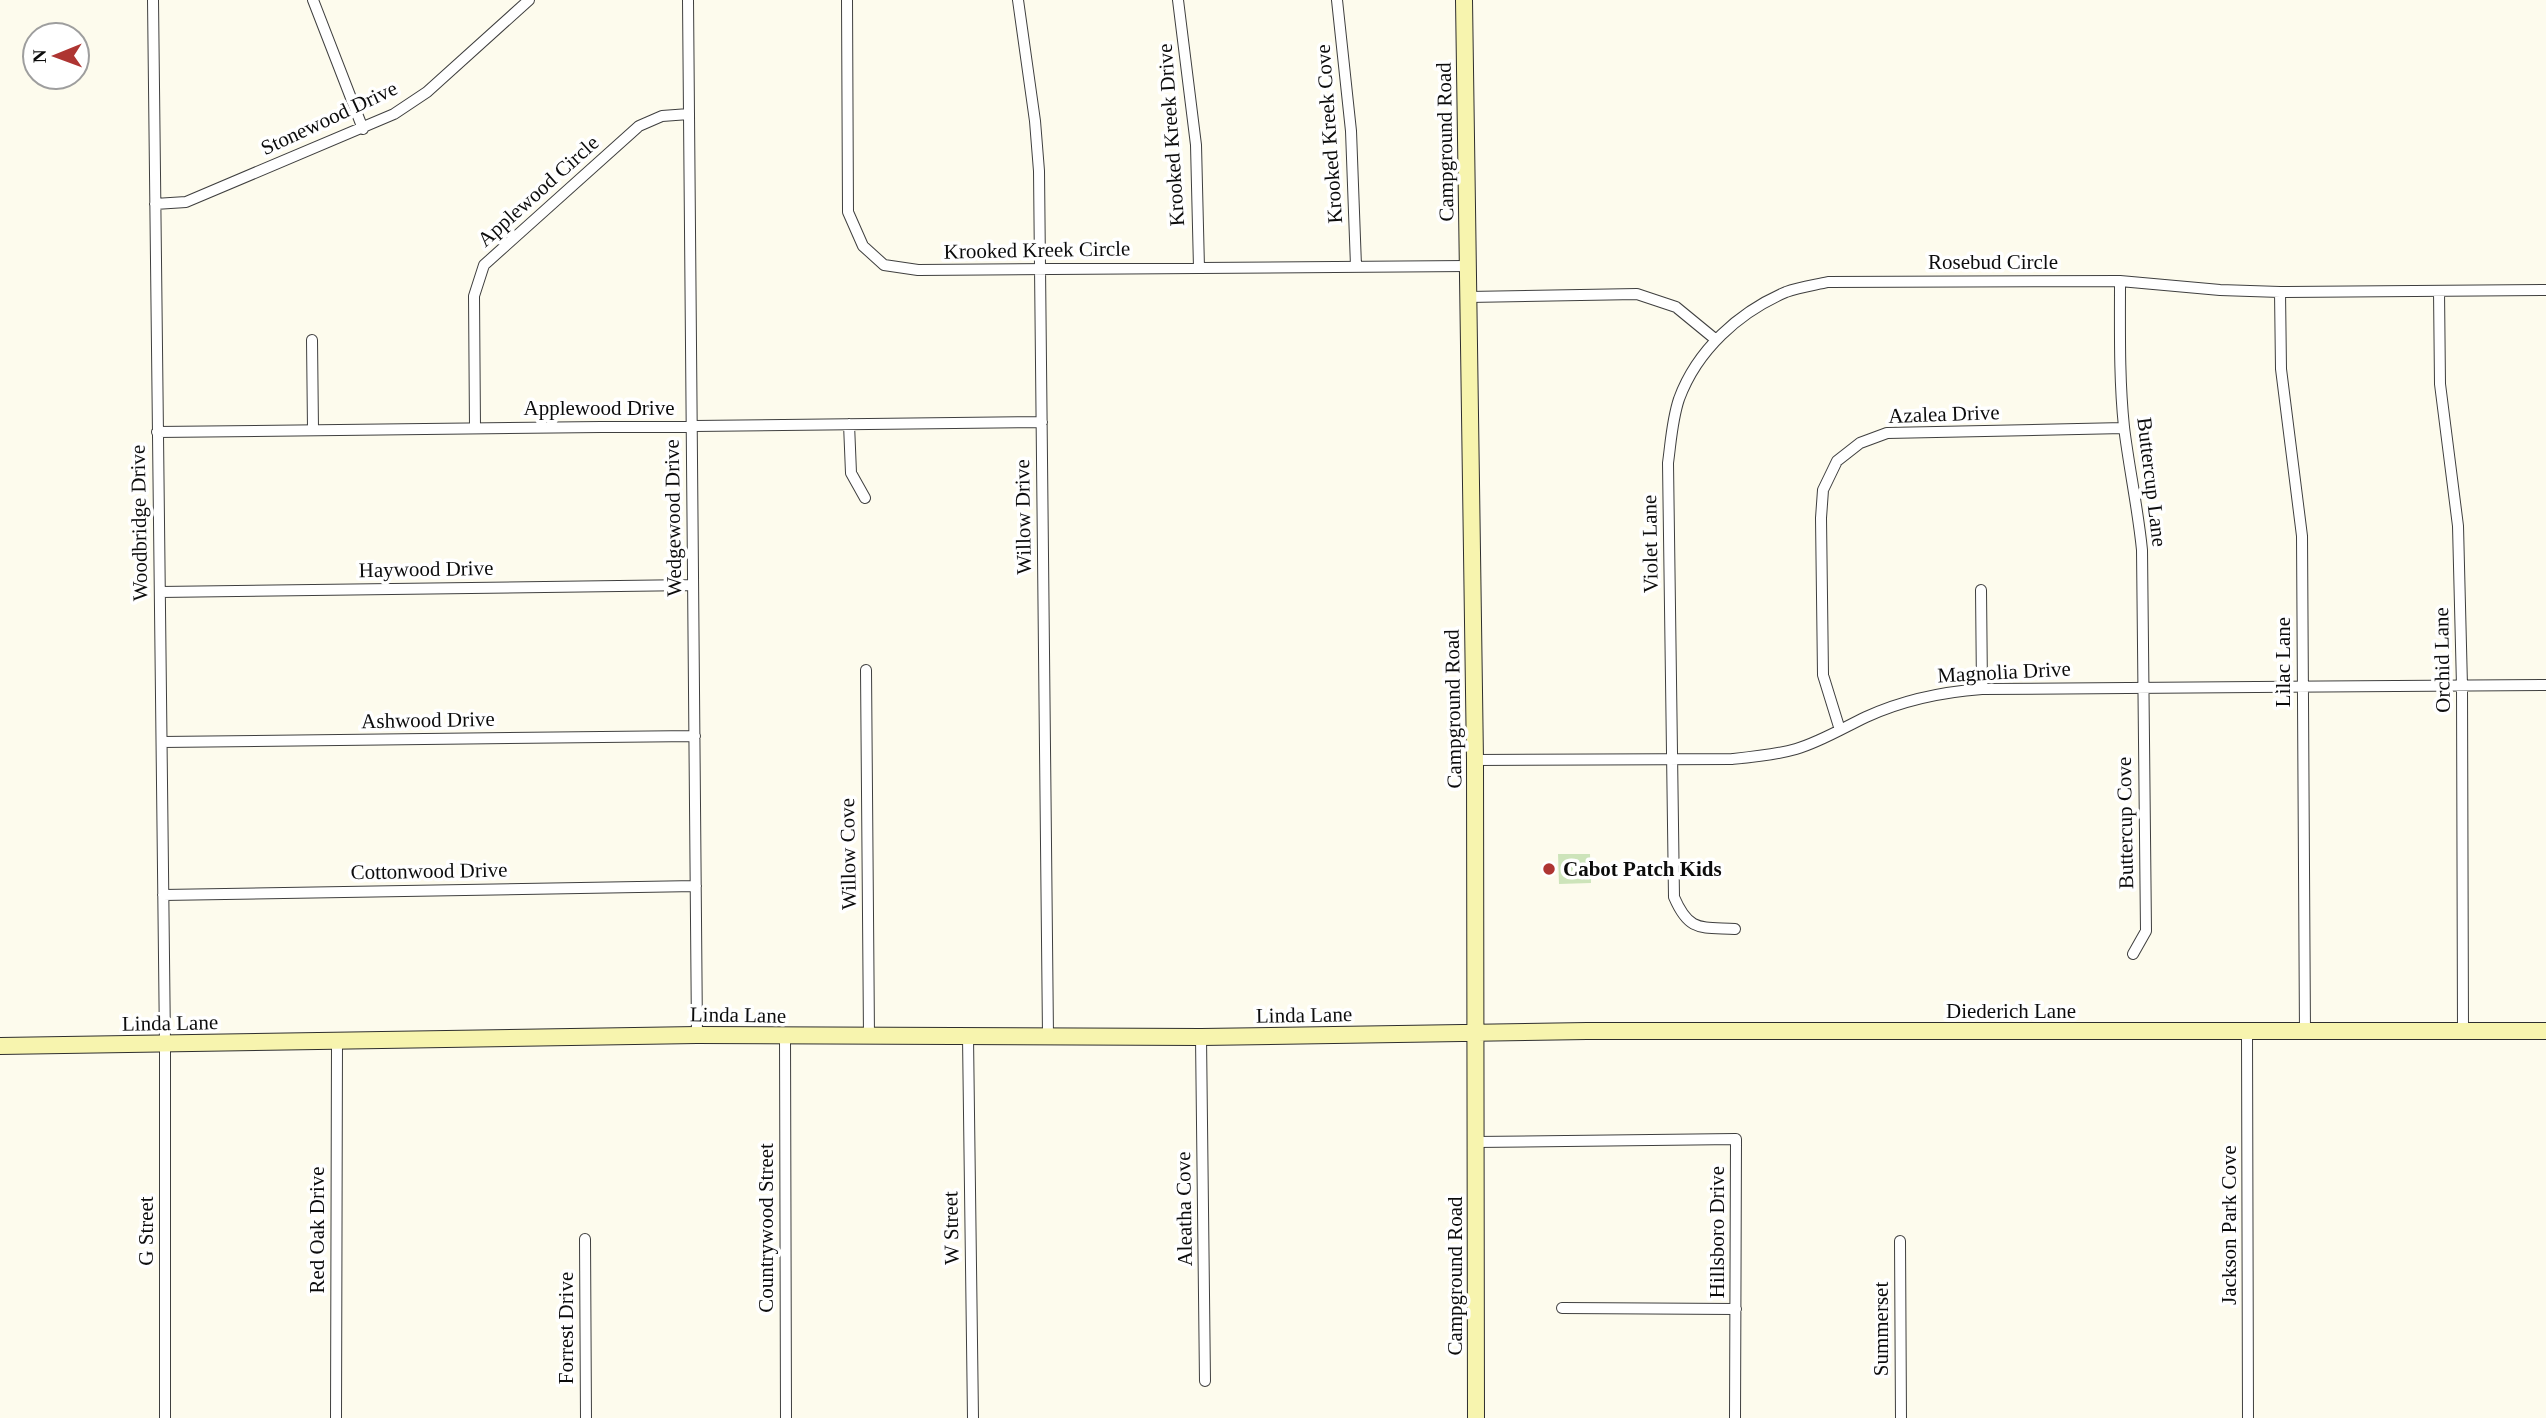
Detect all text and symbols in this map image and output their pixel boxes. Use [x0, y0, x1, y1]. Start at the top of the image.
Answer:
north arrow [21, 21, 91, 91]
street label: Krooked Kreek Drive [1153, 43, 1189, 227]
street label: Krooked Kreek Cove [1311, 44, 1347, 224]
text: N [29, 49, 50, 63]
street label: Campground Road [1432, 62, 1458, 222]
street label: Stonewood Drive [257, 76, 401, 160]
street label: Applewood Circle [473, 130, 603, 252]
street label: Krooked Kreek Circle [944, 236, 1130, 264]
street label: Rosebud Circle [1928, 250, 2058, 274]
street label: Applewood Drive [523, 396, 675, 420]
street label: Azalea Drive [1888, 400, 2000, 428]
street label: Buttercup Lane [2132, 416, 2172, 548]
street label: Wedgewood Drive [660, 439, 686, 597]
street label: Woodbridge Drive [126, 445, 152, 601]
street label: Willow Drive [1010, 459, 1036, 575]
street label: Violet Lane [1637, 495, 1663, 593]
street label: Haywood Drive [358, 556, 494, 582]
street label: Orchid Lane [2429, 607, 2455, 713]
street label: Lilac Lane [2271, 617, 2295, 707]
street label: Campground Road [1440, 629, 1466, 789]
street label: Magnolia Drive [1937, 657, 2071, 687]
street label: Ashwood Drive [361, 707, 495, 733]
street label: Buttercup Cove [2112, 757, 2138, 889]
street label: Willow Cove [835, 798, 861, 910]
place label: Cabot Patch Kids [1563, 857, 1722, 881]
street label: Cottonwood Drive [350, 858, 508, 884]
marker: Cabot Patch Kids [1541, 861, 1557, 877]
street label: Diederich Lane [1946, 999, 2076, 1023]
street label: Linda Lane [690, 1002, 786, 1028]
street label: Linda Lane [1256, 1002, 1352, 1028]
street label: Linda Lane [122, 1010, 218, 1036]
street label: Countrywood Street [754, 1143, 778, 1313]
street label: Jackson Park Cove [2217, 1145, 2241, 1305]
street label: Aleatha Cove [1171, 1151, 1197, 1267]
street label: Red Oak Drive [305, 1166, 329, 1294]
street label: Hillsboro Drive [1705, 1166, 1729, 1298]
street label: W Street [938, 1191, 964, 1265]
street label: G Street [134, 1196, 158, 1266]
street label: Campground Road [1443, 1196, 1467, 1356]
street label: Forrest Drive [554, 1272, 578, 1384]
street label: Summerset [1869, 1282, 1893, 1376]

